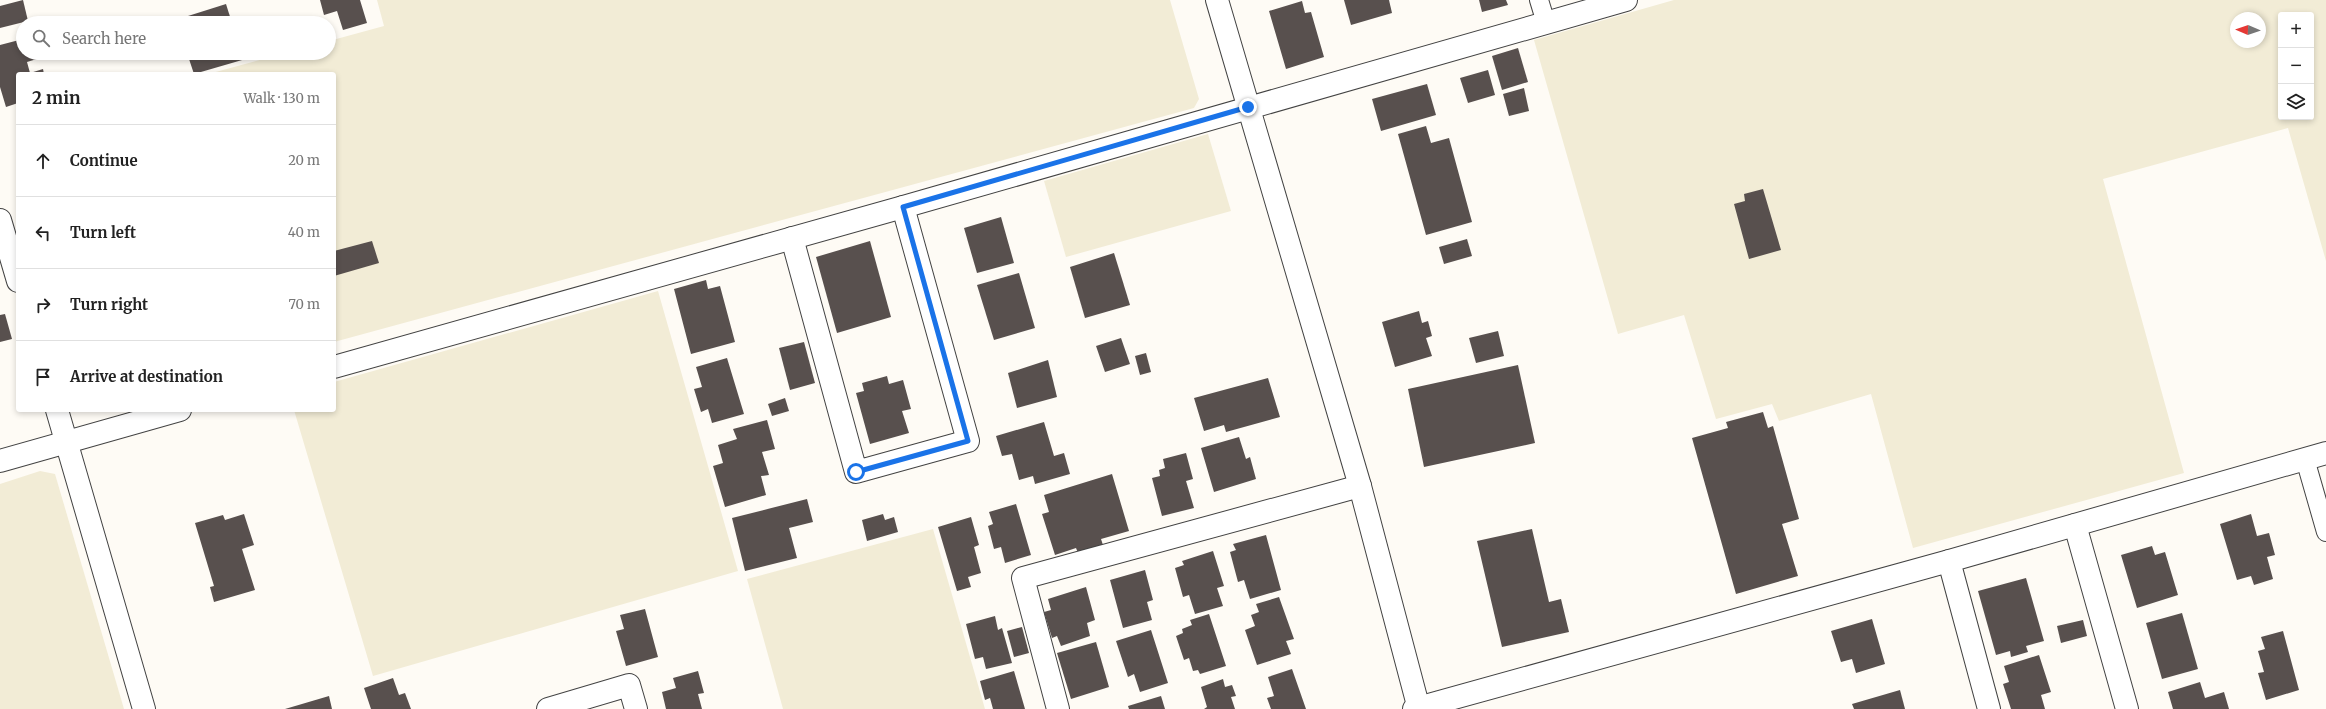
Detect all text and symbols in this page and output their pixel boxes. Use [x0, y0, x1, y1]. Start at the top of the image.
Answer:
north arrow [2230, 12, 2266, 48]
map controls [2278, 12, 2314, 120]
button: + [2278, 12, 2314, 48]
search box [16, 16, 336, 60]
icon: search [30, 27, 52, 49]
text: Search here [62, 29, 146, 48]
button: − [2278, 48, 2314, 84]
button: layers [2278, 84, 2314, 120]
text: 2 min [32, 87, 80, 109]
text: Walk · 130 m [243, 90, 320, 107]
route end [1239, 98, 1257, 116]
icon: ahead [32, 150, 54, 172]
text: Continue [70, 151, 138, 170]
text: 20 m [288, 152, 320, 169]
icon: left [32, 222, 54, 244]
text: Turn left [70, 223, 136, 242]
text: 40 m [288, 224, 320, 241]
icon: right [32, 294, 54, 316]
text: Turn right [70, 295, 148, 314]
text: 70 m [289, 296, 320, 313]
icon: arrive [32, 366, 54, 388]
text: Arrive at destination [70, 367, 223, 386]
route start [847, 463, 865, 481]

